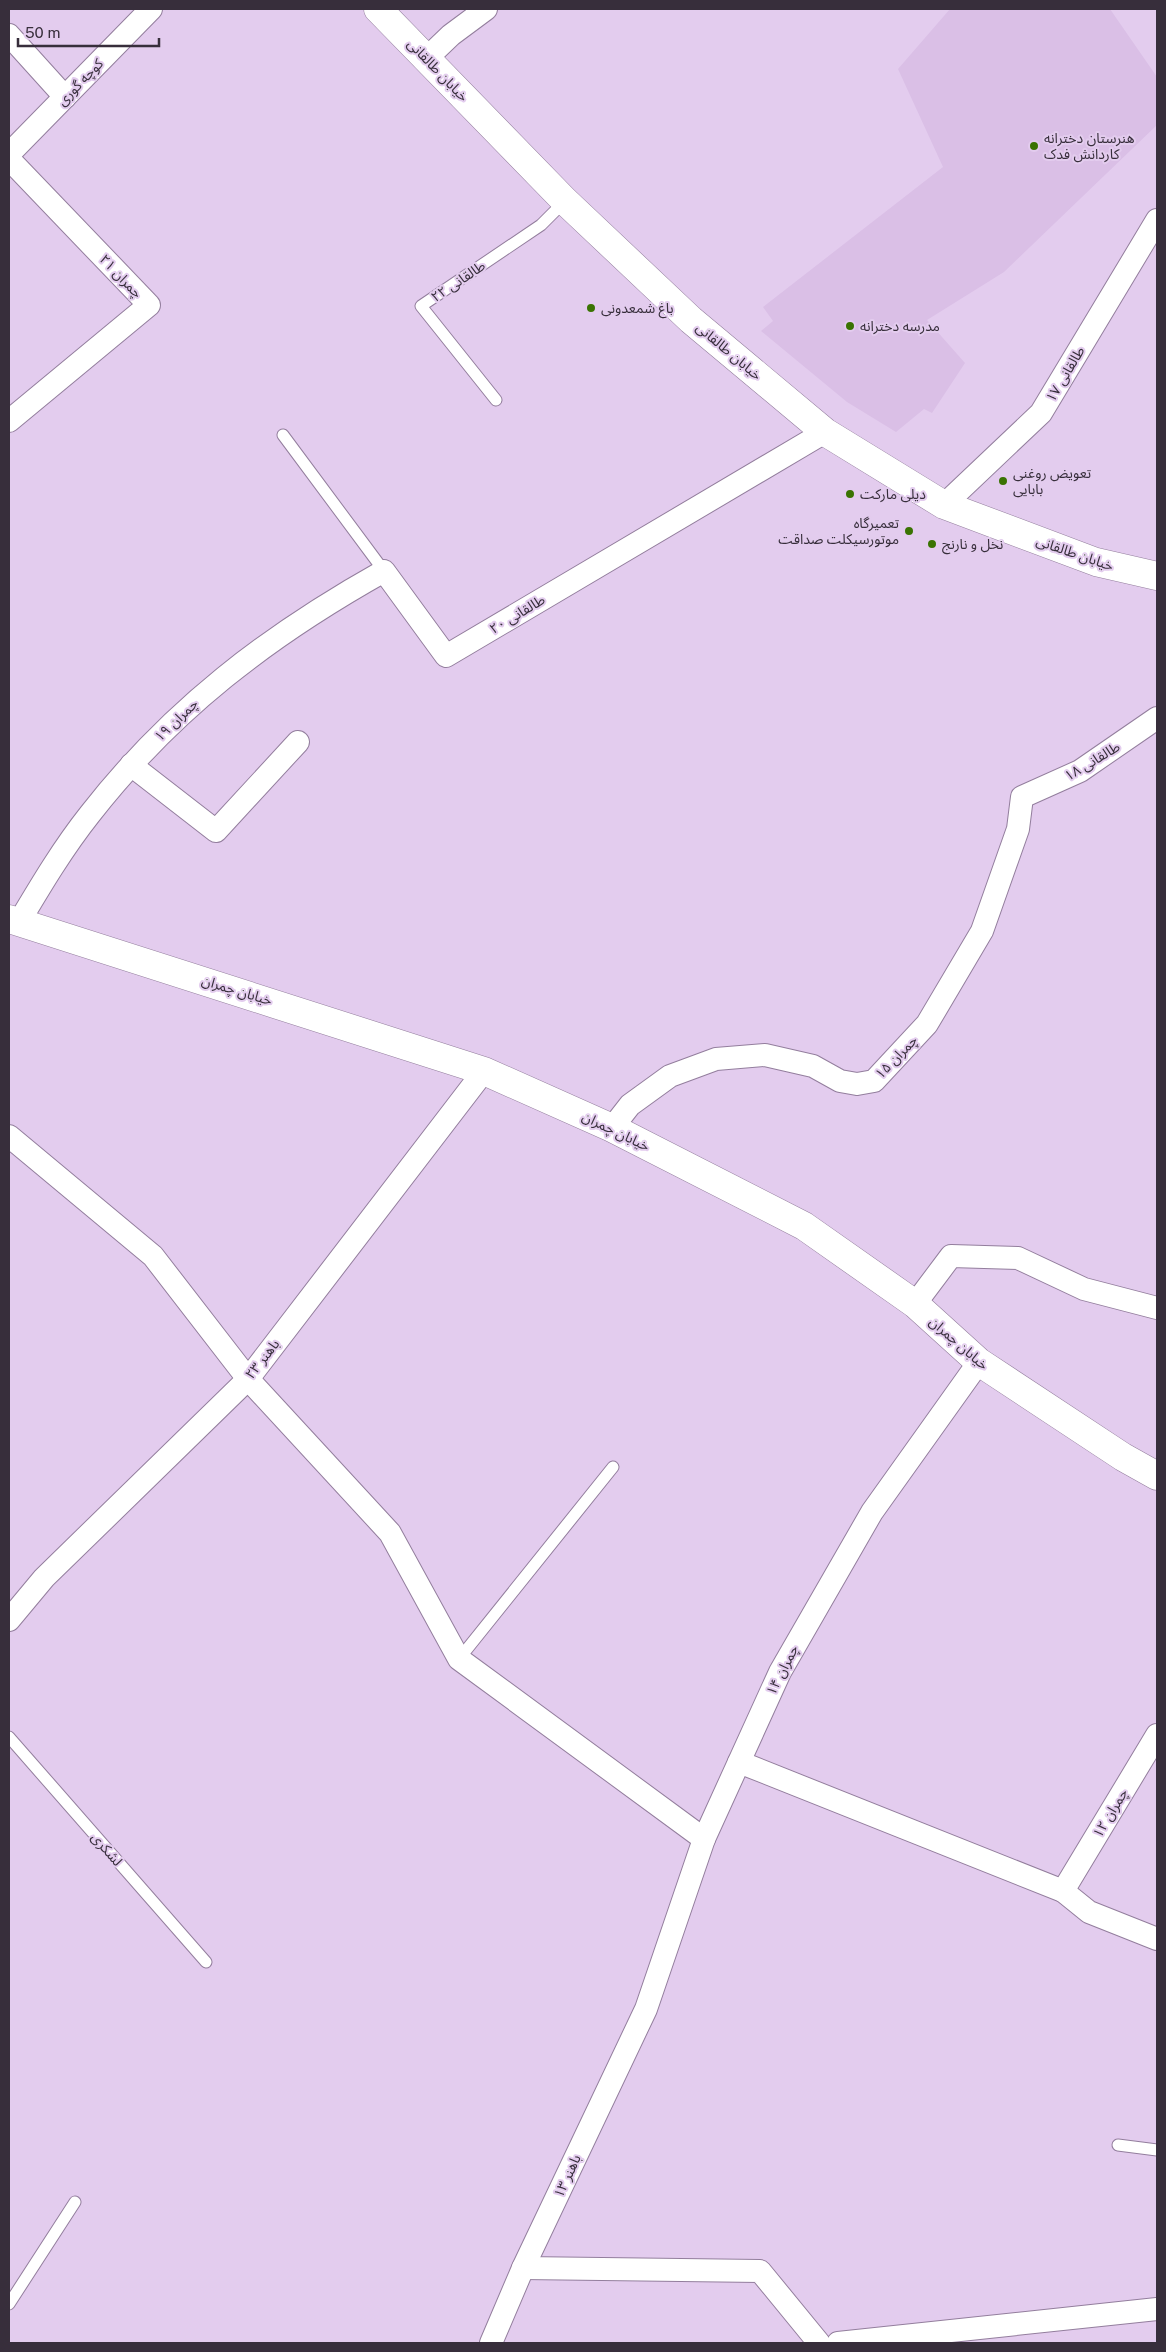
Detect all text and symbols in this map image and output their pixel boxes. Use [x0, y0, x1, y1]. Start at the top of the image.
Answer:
scale bar [18, 15, 159, 47]
text: 50 m [25, 24, 60, 41]
street label: خیابان طالقانی [404, 35, 472, 105]
street label: کوچه گوری [54, 55, 108, 110]
place label: هنرستان دخترانه کاردانش فدک [1044, 130, 1134, 163]
marker: هنرستان دخترانه کاردانش فدک [1028, 140, 1040, 152]
street label: چمران ۲۱ [95, 251, 145, 302]
street label: طالقانی ۲۲ [428, 257, 489, 306]
place label: باغ شمعدونی [601, 300, 674, 319]
marker: باغ شمعدونی [585, 302, 597, 314]
place label: مدرسه دخترانه [860, 318, 940, 335]
street label: خیابان طالقانی [692, 319, 765, 384]
marker: مدرسه دخترانه [844, 320, 856, 332]
street label: طالقانی ۱۷ [1042, 343, 1089, 405]
place label: تعویض روغنی بابایی [1013, 465, 1091, 498]
marker: تعویض روغنی بابایی [997, 475, 1009, 487]
place label: دیلی مارکت [860, 486, 926, 503]
marker: دیلی مارکت [844, 488, 856, 500]
place label: تعمیرگاه موتورسیکلت صداقت [778, 515, 899, 548]
marker: تعمیرگاه موتورسیکلت صداقت [903, 525, 915, 537]
street label: خیابان طالقانی [1034, 532, 1116, 575]
place label: نخل و نارنج [942, 536, 1004, 555]
marker: نخل و نارنج [926, 538, 938, 550]
street label: طالقانی ۲۰ [486, 591, 548, 638]
street label: چمران ۱۹ [151, 696, 202, 746]
street label: طالقانی ۱۸ [1061, 738, 1123, 785]
street label: خیابان چمران [199, 972, 274, 1010]
street label: چمران ۱۵ [872, 1032, 922, 1083]
street label: خیابان چمران [579, 1108, 652, 1156]
street label: خیابان چمران [925, 1313, 992, 1374]
street label: باهنر ۲۳ [242, 1336, 283, 1383]
street label: چمران ۱۴ [763, 1642, 803, 1699]
street label: چمران ۱۲ [1089, 1786, 1132, 1841]
street label: لشکری [87, 1829, 126, 1870]
street label: باهنر ۱۳ [550, 2152, 585, 2200]

